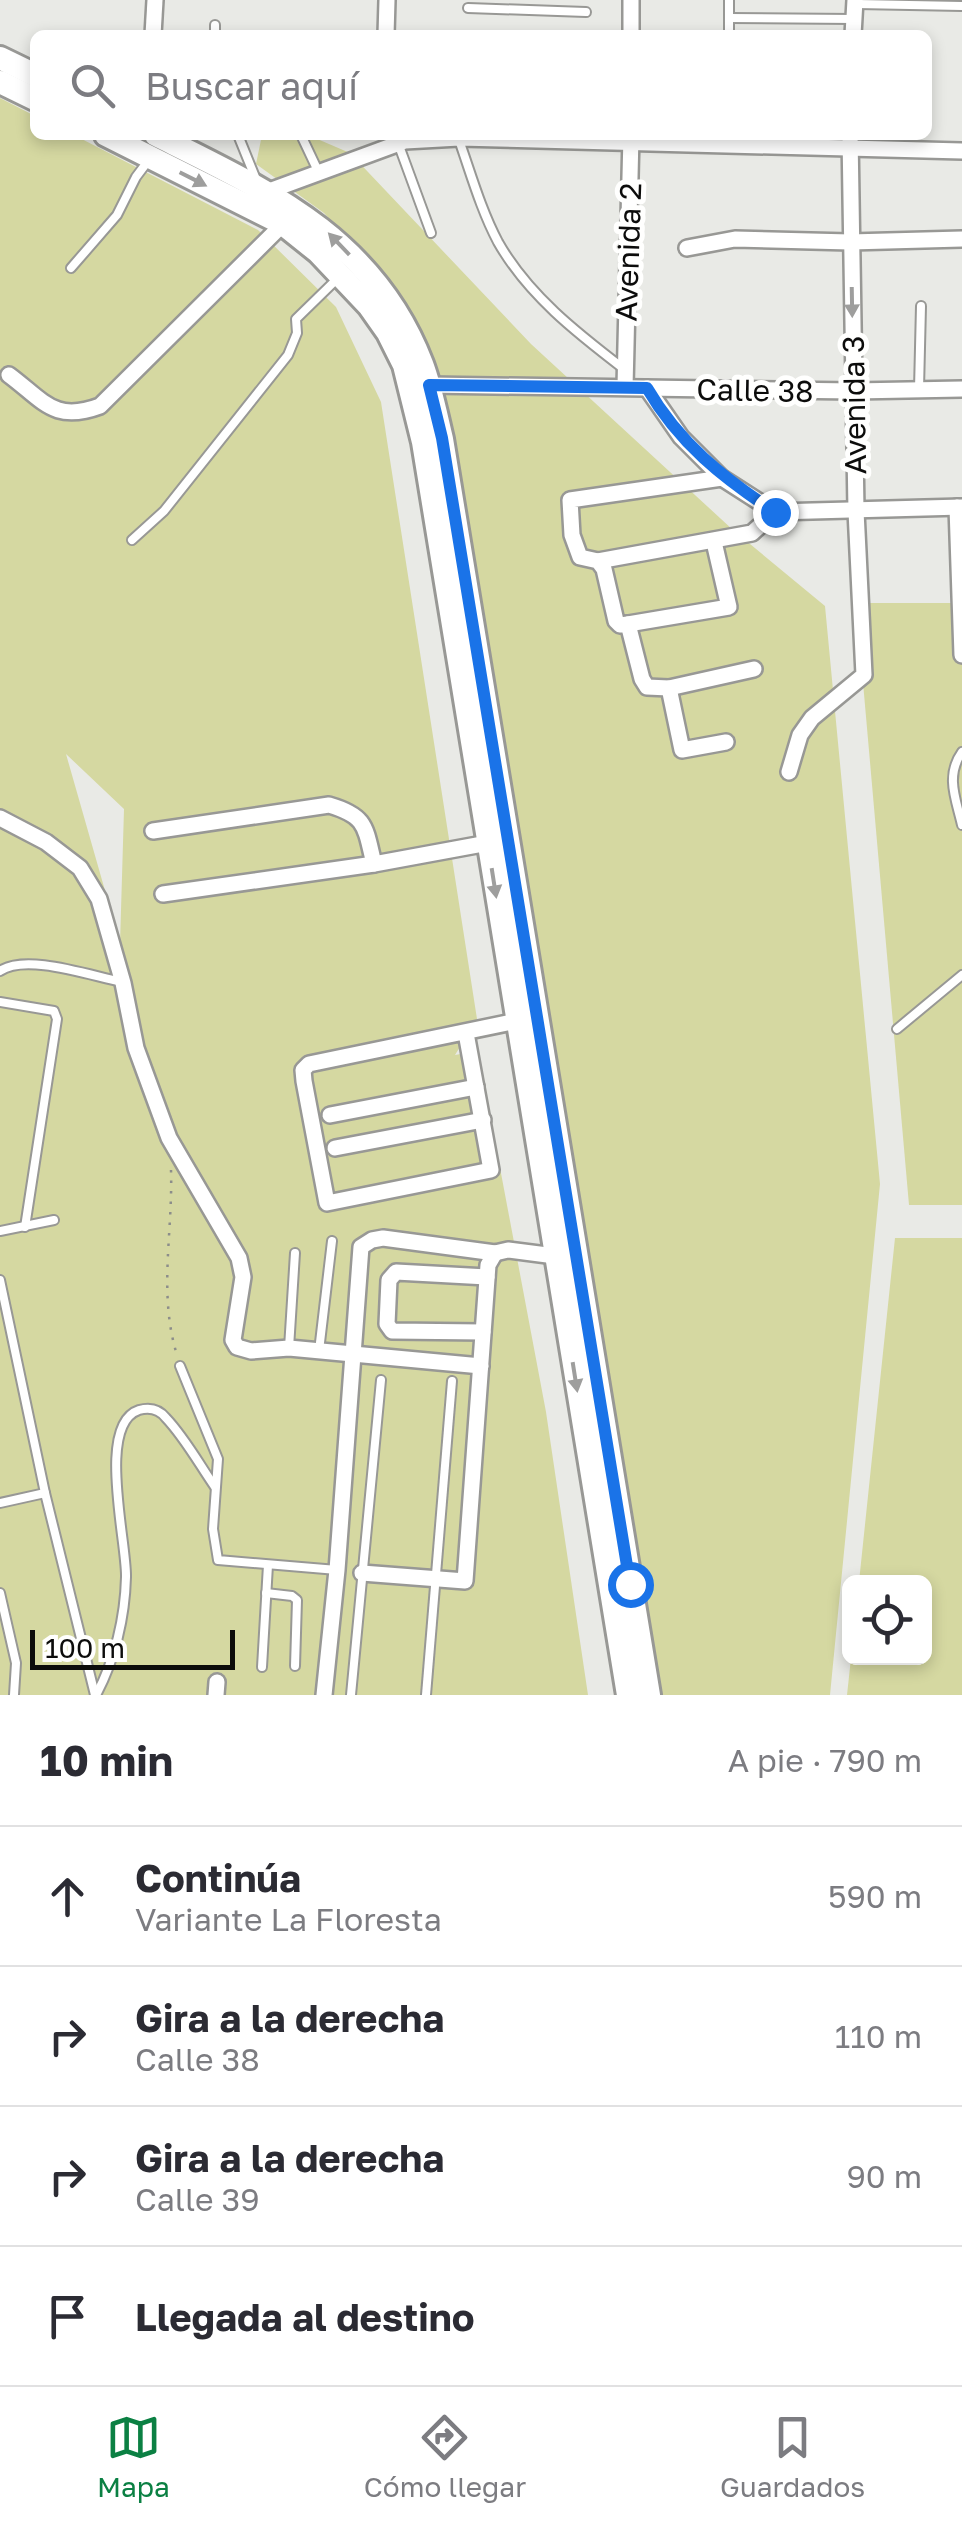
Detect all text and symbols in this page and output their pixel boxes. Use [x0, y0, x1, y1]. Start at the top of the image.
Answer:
search box [30, 30, 932, 140]
icon: search [65, 58, 120, 113]
text: Buscar aquí [145, 63, 358, 108]
one-way arrow [178, 170, 207, 187]
street label: Avenida 2 [608, 182, 648, 322]
one-way arrow [328, 233, 351, 257]
one-way arrow [844, 287, 860, 319]
street label: Avenida 3 [835, 335, 873, 475]
street label: Calle 38 [696, 371, 814, 409]
route end [753, 490, 799, 536]
one-way arrow [487, 868, 503, 899]
one-way arrow [568, 1361, 583, 1393]
route start [608, 1562, 654, 1608]
map controls [842, 1575, 932, 1665]
button: locate [842, 1575, 932, 1665]
scale bar [30, 1625, 235, 1670]
text: 100 m [45, 1631, 125, 1664]
text: 10 min [40, 1735, 173, 1785]
text: A pie · 790 m [728, 1741, 922, 1779]
text: Continúa [135, 1855, 301, 1900]
icon: ahead [40, 1869, 95, 1924]
text: 590 m [828, 1877, 922, 1915]
text: Variante La Floresta [135, 1900, 442, 1938]
text: Gira a la derecha [135, 1995, 444, 2040]
icon: right [40, 2009, 95, 2064]
text: 110 m [835, 2017, 922, 2055]
text: Calle 38 [135, 2040, 260, 2078]
text: Gira a la derecha [135, 2135, 444, 2180]
icon: right [40, 2149, 95, 2204]
text: 90 m [846, 2157, 922, 2195]
text: Calle 39 [135, 2180, 260, 2218]
icon: arrive [40, 2289, 95, 2344]
text: Llegada al destino [135, 2294, 475, 2339]
tab: Mapa [97, 2410, 170, 2503]
tab: Cómo llegar [364, 2410, 526, 2503]
tab: Guardados [720, 2410, 865, 2503]

